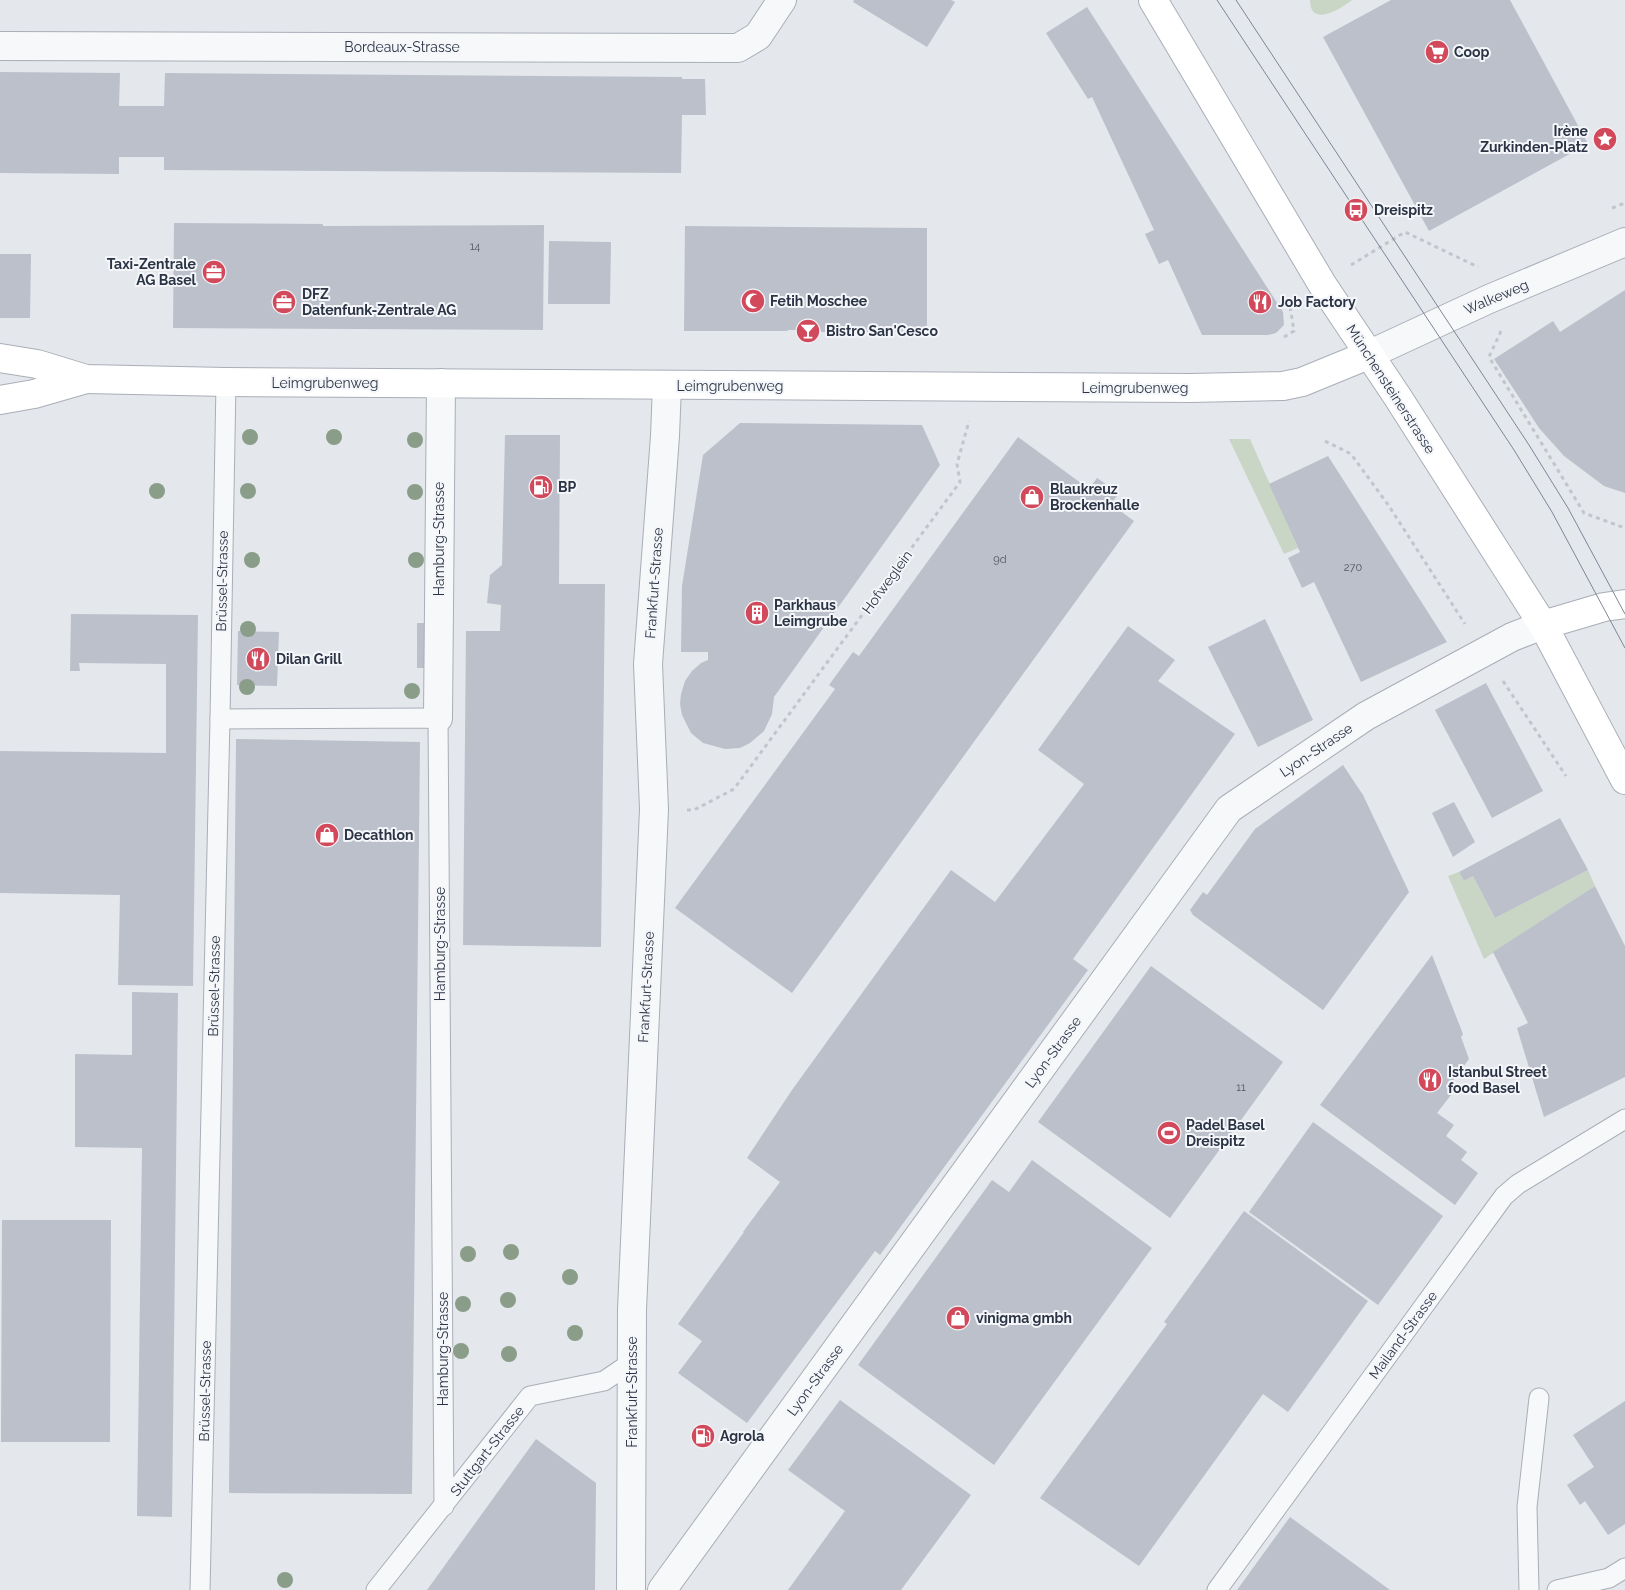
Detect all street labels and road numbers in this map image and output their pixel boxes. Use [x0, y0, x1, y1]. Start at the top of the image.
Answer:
street label: Bordeaux-Strasse [344, 39, 460, 55]
street label: Walkeweg [1461, 276, 1531, 318]
street label: Münchensteinerstrasse [1343, 321, 1439, 457]
street label: Leimgrubenweg [272, 375, 378, 391]
street label: Leimgrubenweg [677, 378, 783, 394]
street label: Leimgrubenweg [1082, 380, 1188, 396]
street label: Hamburg-Strasse [431, 482, 447, 596]
street label: Frankfurt-Strasse [642, 527, 666, 639]
street label: Brüssel-Strasse [213, 530, 231, 632]
street label: Hofweglein [859, 547, 915, 617]
street label: Lyon-Strasse [1277, 720, 1355, 780]
street label: Hamburg-Strasse [432, 887, 448, 1001]
street label: Frankfurt-Strasse [635, 931, 657, 1043]
street label: Brüssel-Strasse [205, 935, 223, 1037]
street label: Lyon-Strasse [1022, 1013, 1084, 1091]
street label: Mailand-Strasse [1366, 1288, 1440, 1382]
street label: Hamburg-Strasse [435, 1292, 451, 1406]
street label: Frankfurt-Strasse [624, 1336, 640, 1448]
street label: Brüssel-Strasse [196, 1340, 214, 1442]
street label: Lyon-Strasse [784, 1341, 846, 1419]
street label: Stuttgart-Strasse [447, 1403, 527, 1499]

